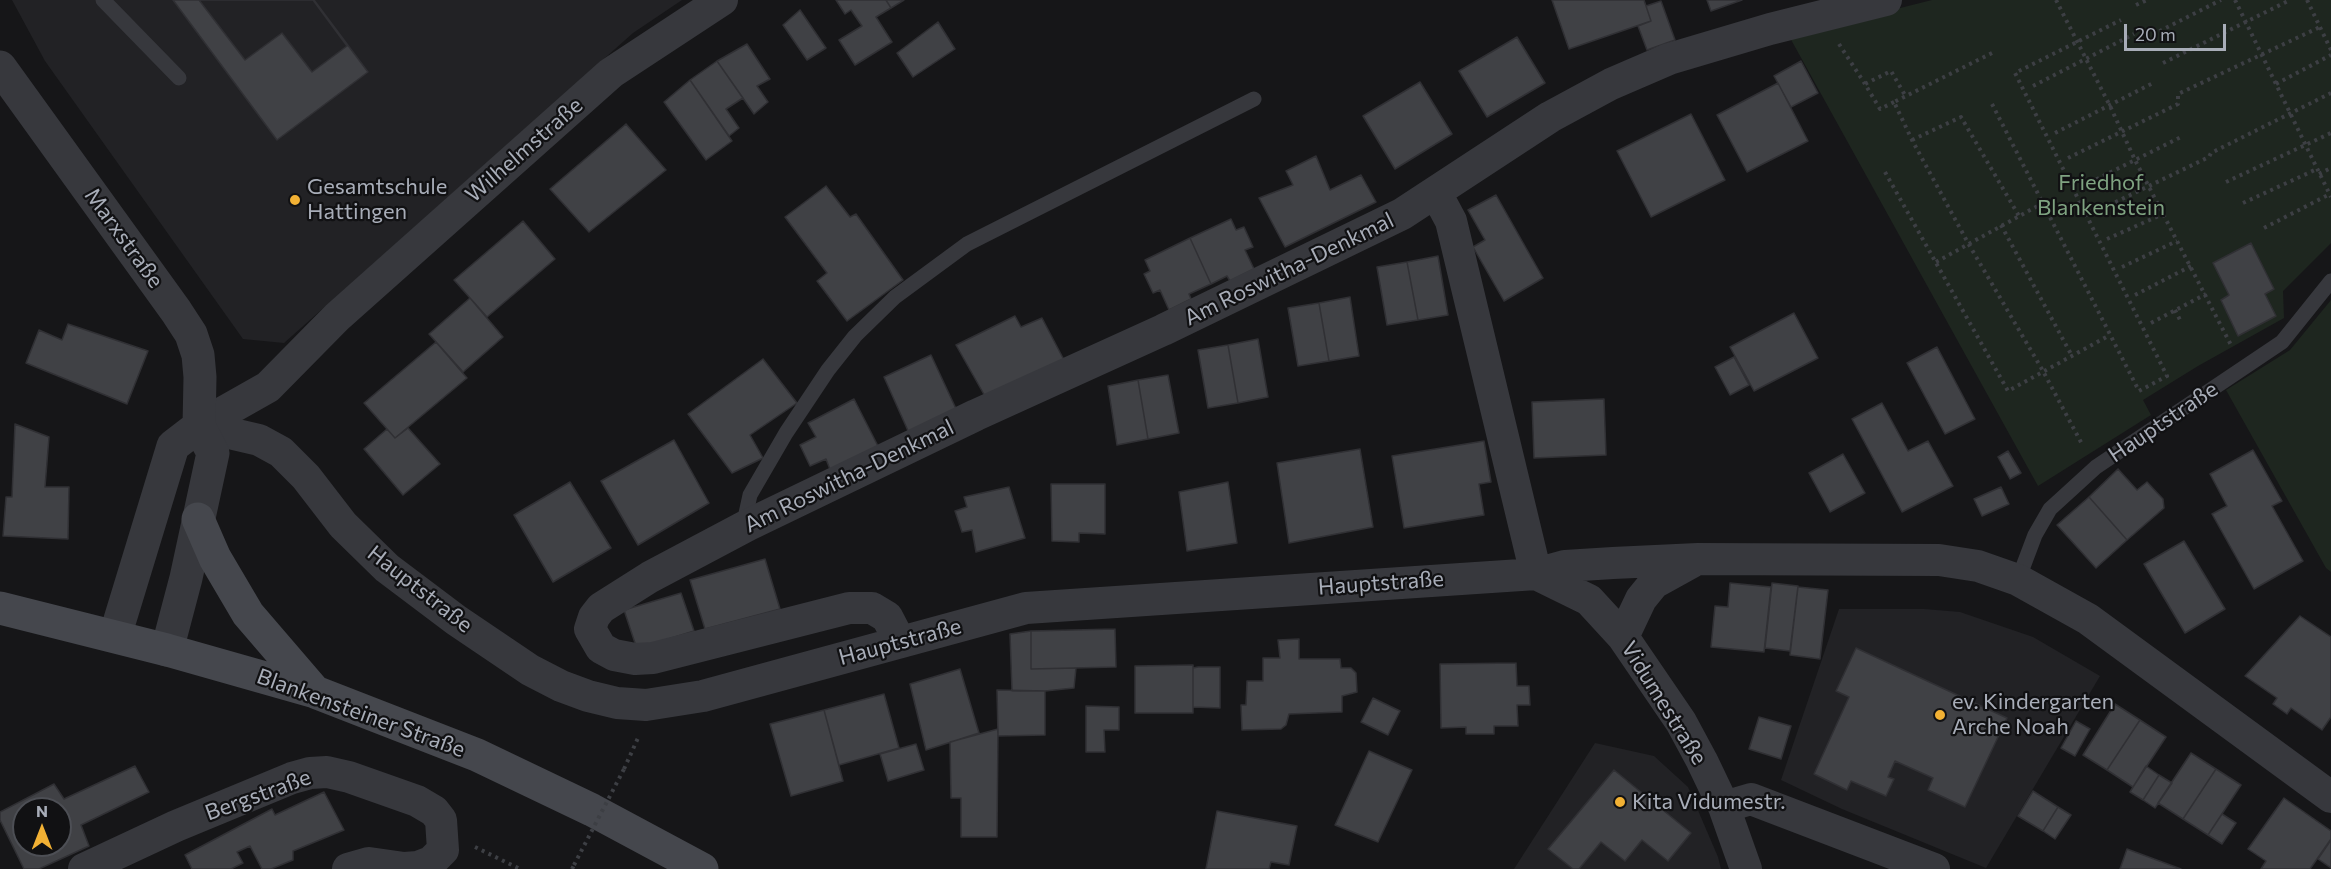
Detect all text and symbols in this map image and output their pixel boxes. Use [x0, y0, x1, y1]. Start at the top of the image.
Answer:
scale bar [2127, 12, 2229, 50]
text: 20 m [2135, 23, 2176, 45]
street label: Wilhelmstraße [460, 92, 588, 208]
park label: Friedhof Blankenstein [2037, 170, 2165, 222]
place label: Gesamtschule Hattingen [307, 174, 447, 226]
street label: Marxstraße [79, 183, 169, 293]
marker: Gesamtschule Hattingen [288, 193, 302, 207]
street label: Am Roswitha-Denkmal [1180, 207, 1398, 331]
street label: Hauptstraße [2103, 376, 2223, 468]
street label: Am Roswitha-Denkmal [740, 414, 958, 538]
street label: Hauptstraße [362, 540, 478, 638]
street label: Hauptstraße [1317, 565, 1445, 601]
street label: Hauptstraße [836, 613, 964, 671]
street label: Vidumestraße [1616, 636, 1712, 770]
street label: Blankensteiner Straße [253, 663, 469, 763]
place label: ev. Kindergarten Arche Noah [1952, 689, 2114, 740]
marker: ev. Kindergarten Arche Noah [1933, 708, 1947, 722]
street label: Bergstraße [202, 764, 314, 826]
place label: Kita Vidumestr. [1632, 789, 1786, 815]
marker: Kita Vidumestr. [1613, 795, 1627, 809]
north arrow [12, 797, 72, 857]
text: N [36, 801, 48, 820]

